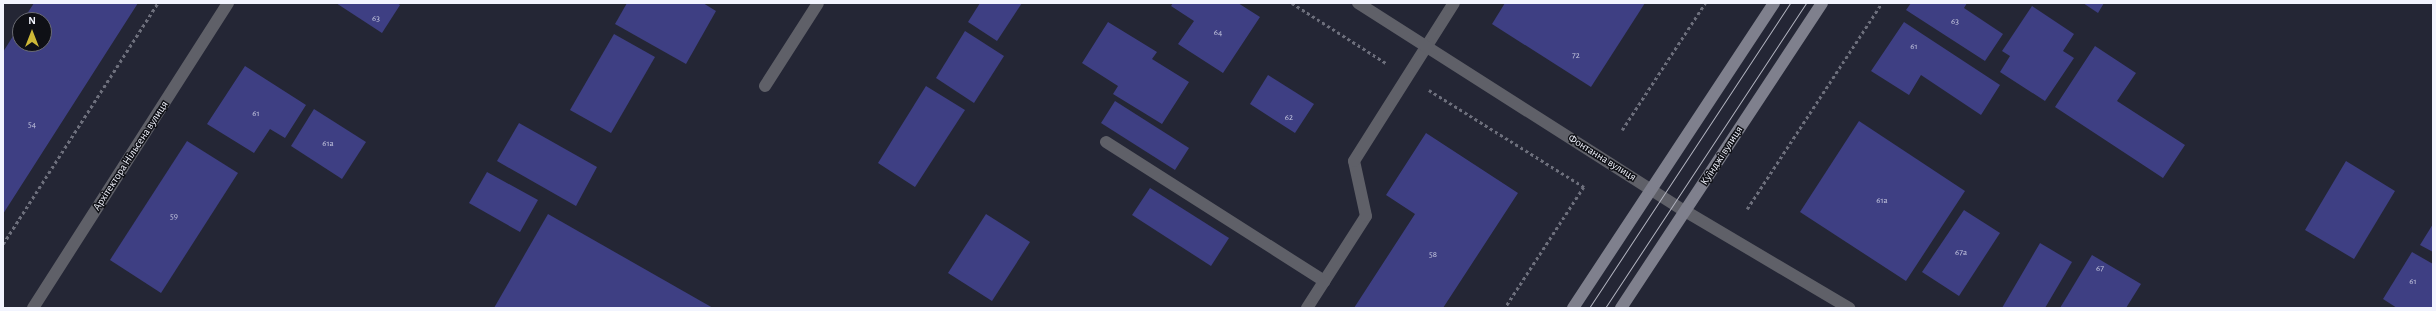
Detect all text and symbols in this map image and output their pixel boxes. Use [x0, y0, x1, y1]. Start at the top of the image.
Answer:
north arrow [12, 12, 52, 52]
house number: 63 [372, 14, 380, 24]
text: N [28, 15, 36, 26]
house number: 63 [1951, 17, 1959, 27]
house number: 64 [1214, 28, 1222, 38]
house number: 61 [1910, 42, 1918, 52]
house number: 72 [1572, 51, 1580, 61]
street label: Архітектора Нільсена вулиця [91, 99, 171, 213]
house number: 61 [252, 109, 260, 119]
house number: 62 [1285, 113, 1293, 123]
house number: 54 [28, 120, 36, 130]
street label: Куїнджі вулиця [1698, 124, 1746, 188]
street label: Фонтанна вулиця [1566, 132, 1638, 184]
house number: 61а [322, 139, 334, 149]
house number: 61а [1876, 196, 1888, 206]
house number: 59 [170, 212, 178, 222]
house number: 67а [1955, 248, 1967, 258]
house number: 58 [1429, 250, 1437, 260]
house number: 67 [2096, 264, 2104, 274]
house number: 61 [2409, 277, 2417, 287]

